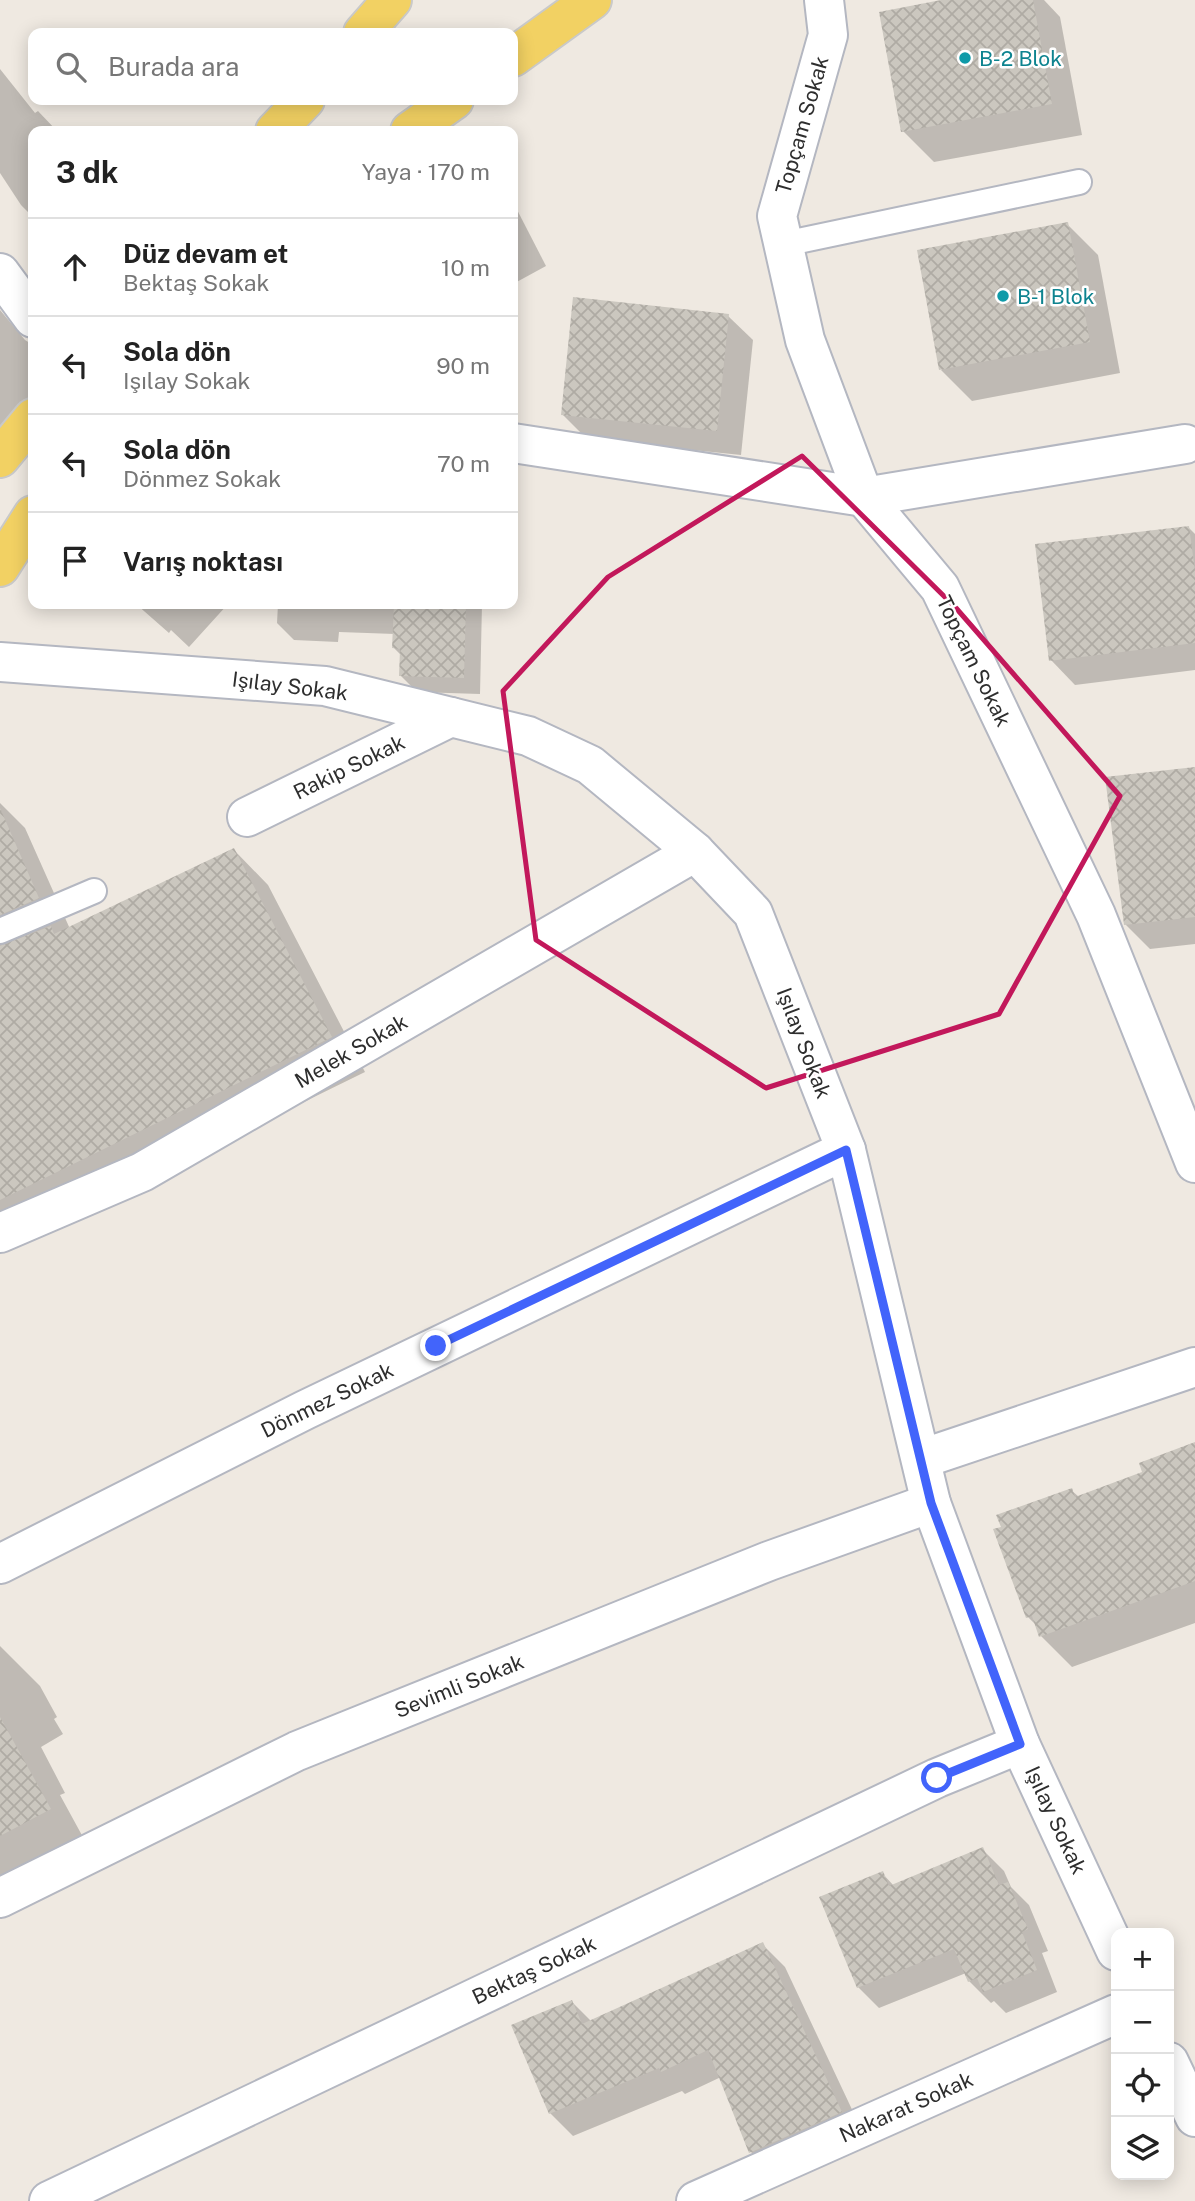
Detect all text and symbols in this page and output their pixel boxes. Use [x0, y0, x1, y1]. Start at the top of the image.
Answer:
search box [28, 28, 518, 105]
place label: B-2 Blok [979, 46, 1062, 71]
icon: search [52, 48, 90, 86]
marker: B-2 Blok [957, 50, 973, 66]
text: Burada ara [108, 51, 239, 82]
street label: Topçam Sokak [770, 53, 834, 197]
text: 3 dk [56, 154, 118, 190]
text: Yaya · 170 m [362, 158, 490, 185]
text: Düz devam et [123, 238, 288, 269]
icon: ahead [56, 248, 94, 286]
text: 10 m [441, 254, 490, 281]
text: Bektaş Sokak [123, 269, 269, 296]
place label: B-1 Blok [1017, 284, 1095, 309]
marker: B-1 Blok [995, 288, 1011, 304]
text: Sola dön [123, 336, 231, 367]
icon: left [56, 346, 94, 384]
text: 90 m [436, 352, 490, 379]
text: Işılay Sokak [123, 367, 251, 394]
text: Sola dön [123, 434, 231, 465]
icon: left [56, 444, 94, 482]
text: 70 m [437, 450, 490, 477]
text: Dönmez Sokak [123, 465, 281, 492]
icon: arrive [56, 542, 94, 580]
text: Varış noktası [123, 546, 283, 577]
street label: Topçam Sokak [932, 592, 1017, 731]
street label: Işılay Sokak [231, 666, 350, 706]
street label: Rakip Sokak [289, 729, 409, 805]
street label: Işılay Sokak [771, 984, 837, 1102]
street label: Melek Sokak [290, 1009, 412, 1093]
route end [420, 1330, 451, 1361]
street label: Dönmez Sokak [257, 1357, 398, 1443]
street label: Sevimli Sokak [391, 1649, 527, 1723]
route start [921, 1762, 952, 1793]
street label: Işılay Sokak [1020, 1762, 1092, 1878]
map controls [1111, 1928, 1174, 2180]
button: + [1111, 1928, 1174, 1991]
street label: Bektaş Sokak [468, 1930, 600, 2010]
button: − [1111, 1991, 1174, 2054]
button: locate [1111, 2054, 1174, 2117]
street label: Nakarat Sokak [835, 2066, 977, 2148]
button: layers [1111, 2117, 1174, 2180]

